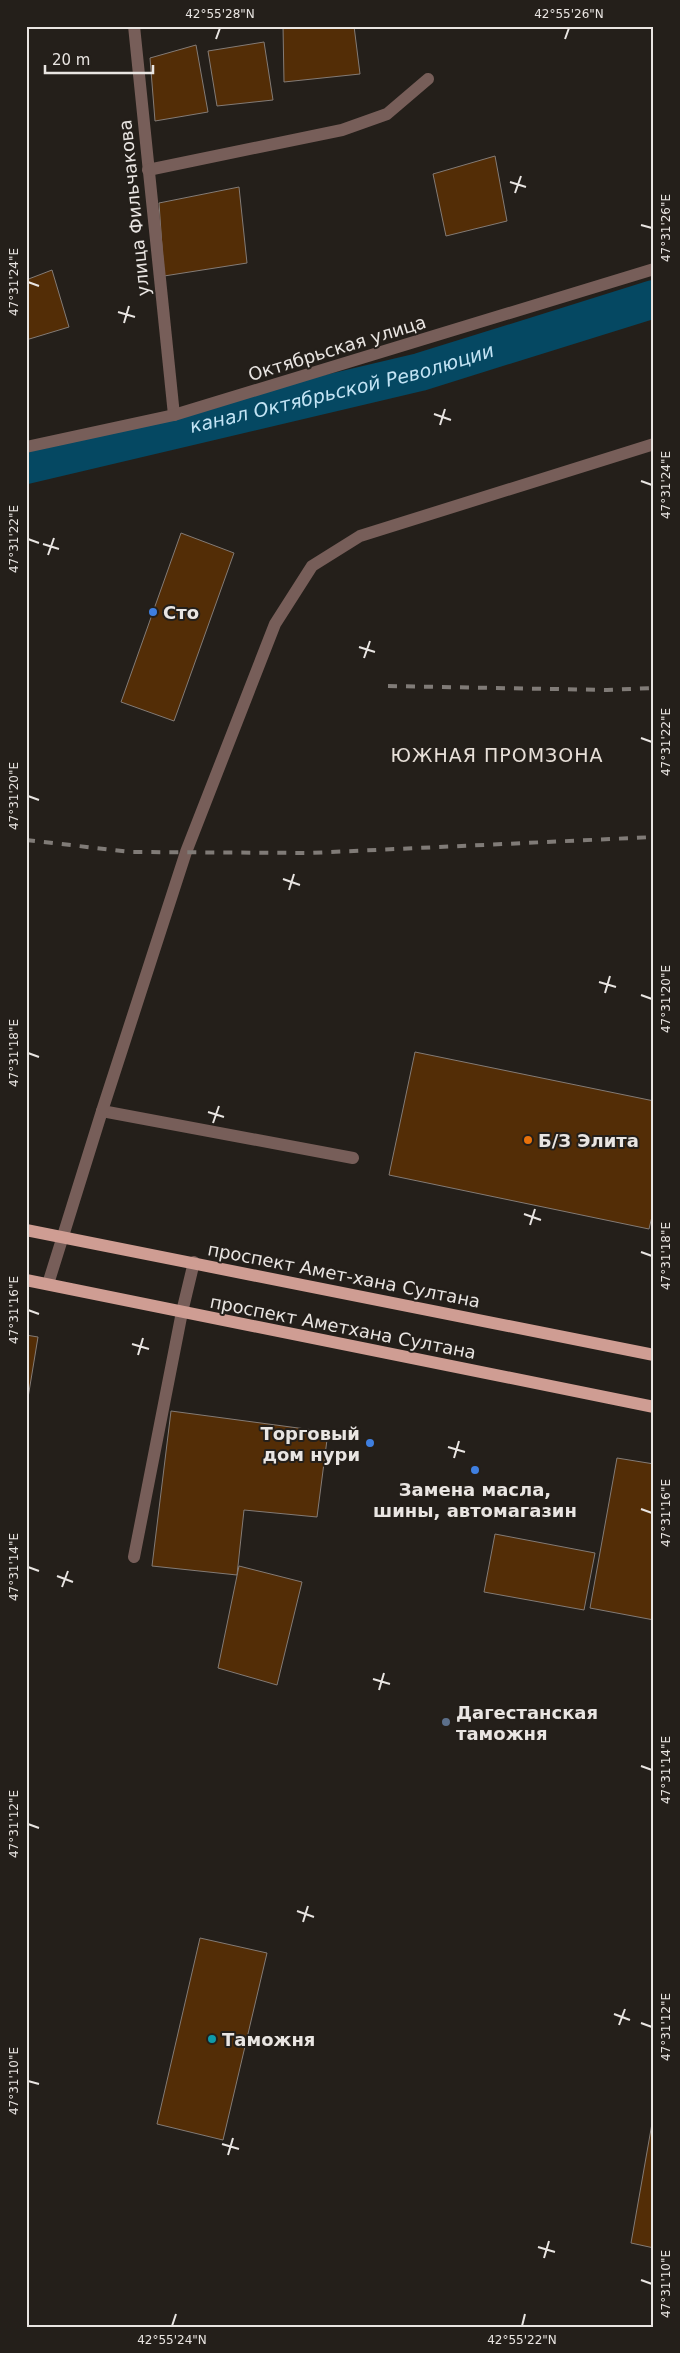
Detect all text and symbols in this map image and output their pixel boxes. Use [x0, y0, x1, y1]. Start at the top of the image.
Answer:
text: 42°55'28"N [185, 7, 255, 21]
text: 42°55'26"N [534, 7, 604, 21]
scale bar [45, 42, 152, 74]
text: 20 m [52, 51, 90, 69]
street label: улица Фильчакова [114, 119, 154, 297]
text: 47°31'26"E [659, 194, 673, 262]
text: 47°31'24"E [7, 248, 21, 316]
street label: Октябрьская улица [245, 311, 429, 385]
water label: канал Октябрьской Революции [187, 339, 497, 437]
text: 47°31'24"E [659, 451, 673, 519]
text: 47°31'22"E [7, 505, 21, 573]
place label: Сто [163, 602, 199, 623]
marker: Сто [147, 606, 159, 618]
text: 47°31'22"E [659, 708, 673, 776]
district label: ЮЖНАЯ ПРОМЗОНА [390, 744, 604, 766]
text: 47°31'20"E [7, 762, 21, 830]
text: 47°31'20"E [659, 965, 673, 1033]
text: 47°31'18"E [7, 1019, 21, 1087]
place label: Б/З Элита [538, 1130, 639, 1151]
marker: Б/З Элита [522, 1134, 534, 1146]
text: 47°31'18"E [659, 1222, 673, 1290]
street label: проспект Амет-хана Султана [206, 1238, 482, 1312]
text: 47°31'16"E [7, 1276, 21, 1344]
street label: проспект Аметхана Султана [208, 1291, 478, 1363]
place label: Торговый дом нури [260, 1423, 360, 1465]
marker: Торговый дом нури [364, 1437, 376, 1449]
marker: Замена масла, шины, автомагазин [469, 1464, 481, 1476]
place label: Замена масла, шины, автомагазин [373, 1479, 577, 1521]
text: 47°31'16"E [659, 1479, 673, 1547]
text: 47°31'14"E [7, 1533, 21, 1601]
place label: Дагестанская таможня [456, 1702, 598, 1744]
marker: Дагестанская таможня [440, 1716, 452, 1728]
text: 47°31'14"E [659, 1736, 673, 1804]
text: 47°31'12"E [7, 1790, 21, 1858]
text: 47°31'12"E [659, 1993, 673, 2061]
place label: Таможня [222, 2029, 315, 2050]
marker: Таможня [206, 2033, 218, 2045]
text: 47°31'10"E [7, 2047, 21, 2115]
text: 47°31'10"E [659, 2250, 673, 2318]
text: 42°55'24"N [137, 2333, 207, 2347]
text: 42°55'22"N [487, 2333, 557, 2347]

